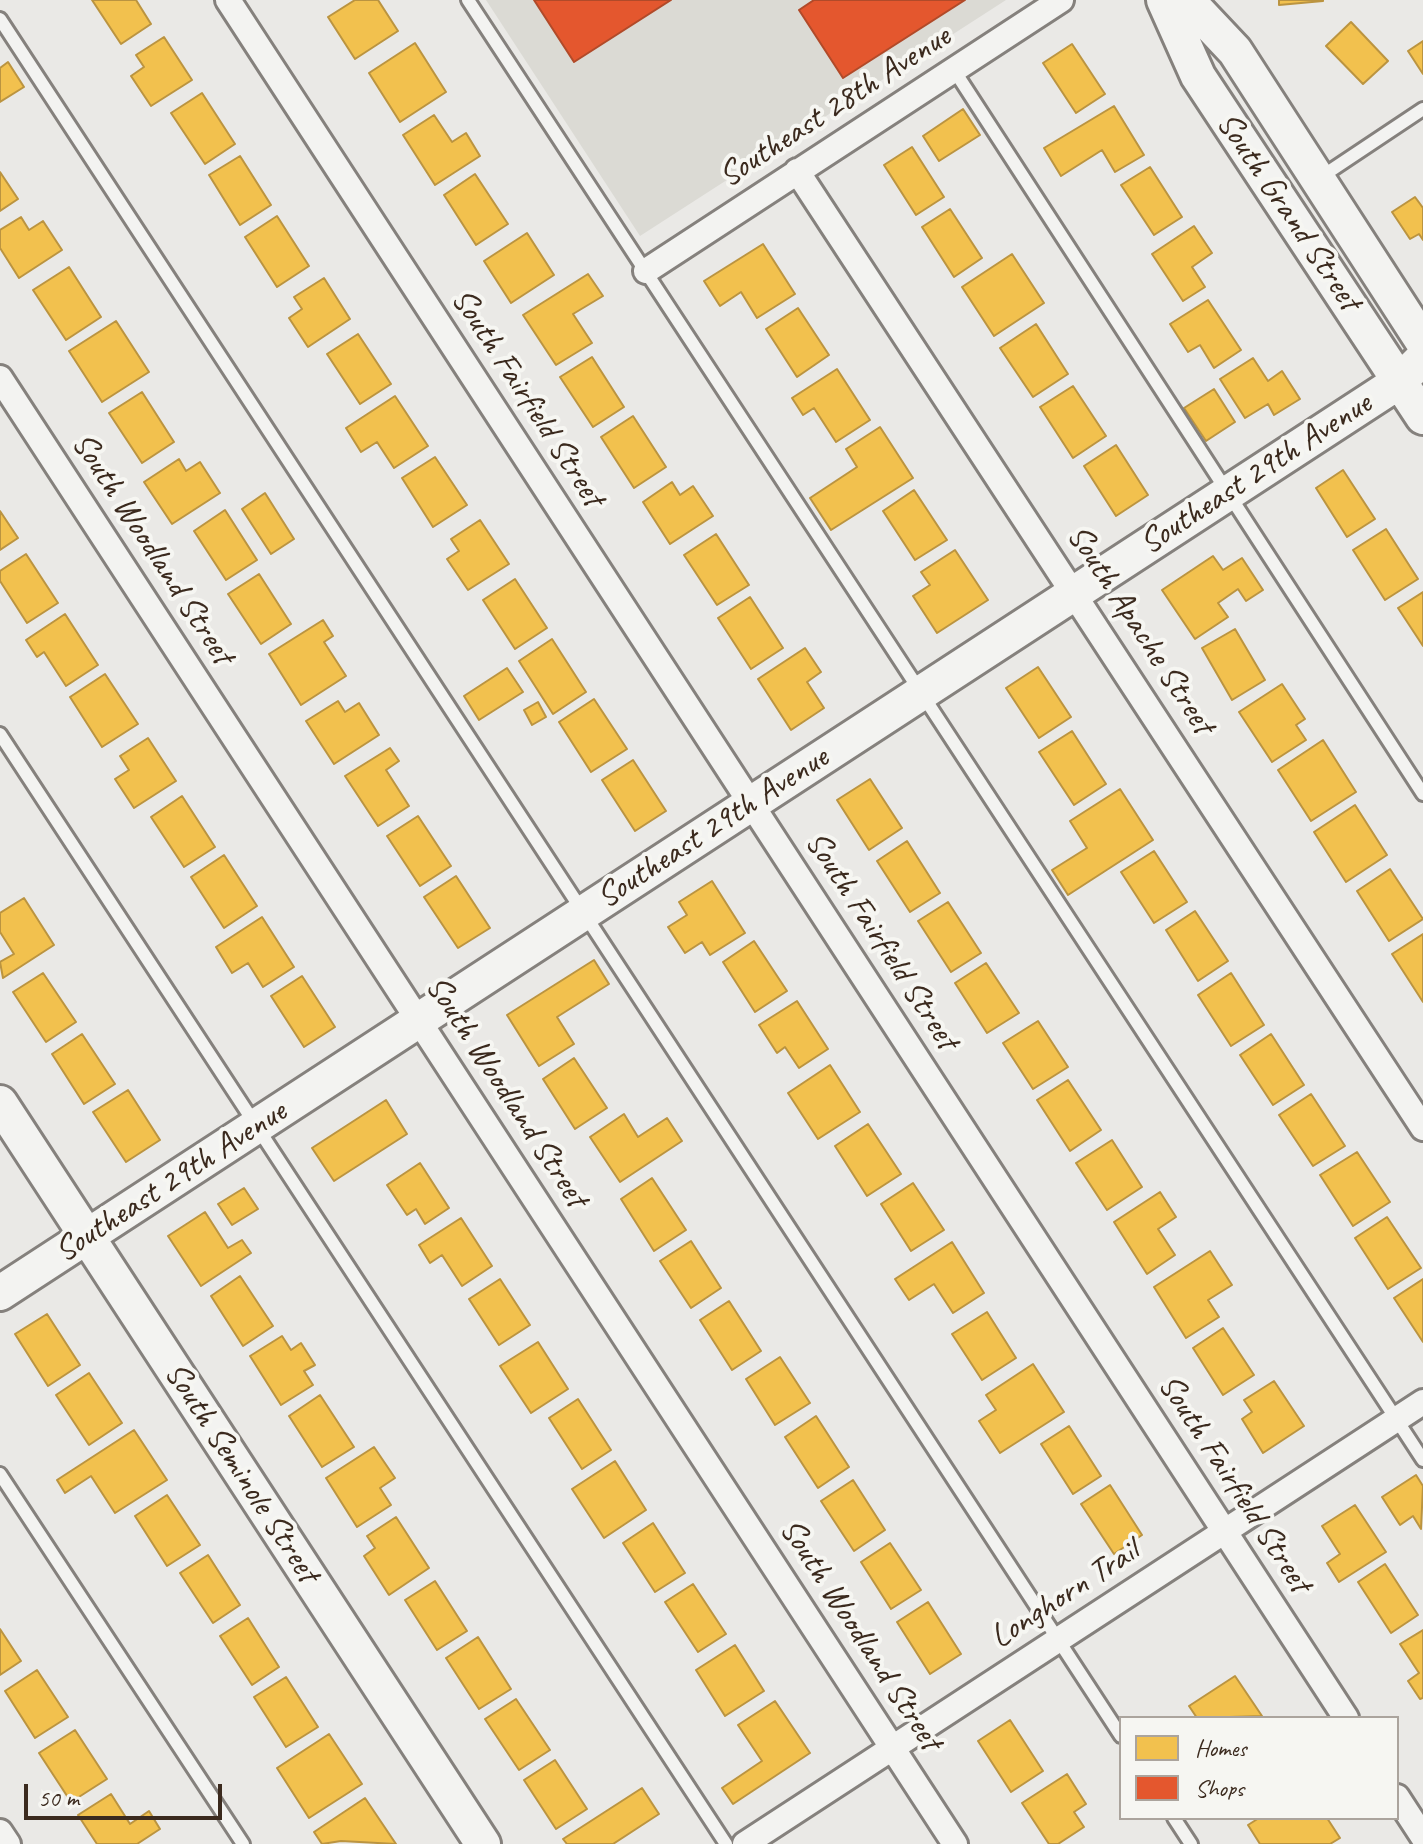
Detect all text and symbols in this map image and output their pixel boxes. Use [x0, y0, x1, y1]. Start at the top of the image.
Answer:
street label: Southeast 28th Avenue [711, 17, 959, 197]
street label: South Grand Street [1207, 105, 1369, 319]
street label: South Fairfield Street [441, 281, 613, 515]
street label: Southeast 29th Avenue [1132, 384, 1380, 564]
street label: South Woodland Street [62, 425, 242, 673]
street label: South Apache Street [1057, 518, 1223, 742]
street label: Southeast 29th Avenue [589, 738, 837, 918]
street label: South Fairfield Street [795, 824, 967, 1058]
street label: South Woodland Street [416, 968, 596, 1216]
street label: Southeast 29th Avenue [47, 1092, 295, 1272]
street label: South Seminole Street [155, 1355, 327, 1591]
street label: South Fairfield Street [1148, 1367, 1320, 1601]
street label: South Woodland Street [770, 1511, 950, 1759]
street label: Longhorn Trail [983, 1532, 1147, 1658]
legend [1119, 1716, 1399, 1820]
text: Homes [1195, 1733, 1246, 1763]
scale bar [28, 1768, 226, 1818]
text: Shops [1195, 1773, 1244, 1803]
text: 50 m [38, 1783, 79, 1813]

